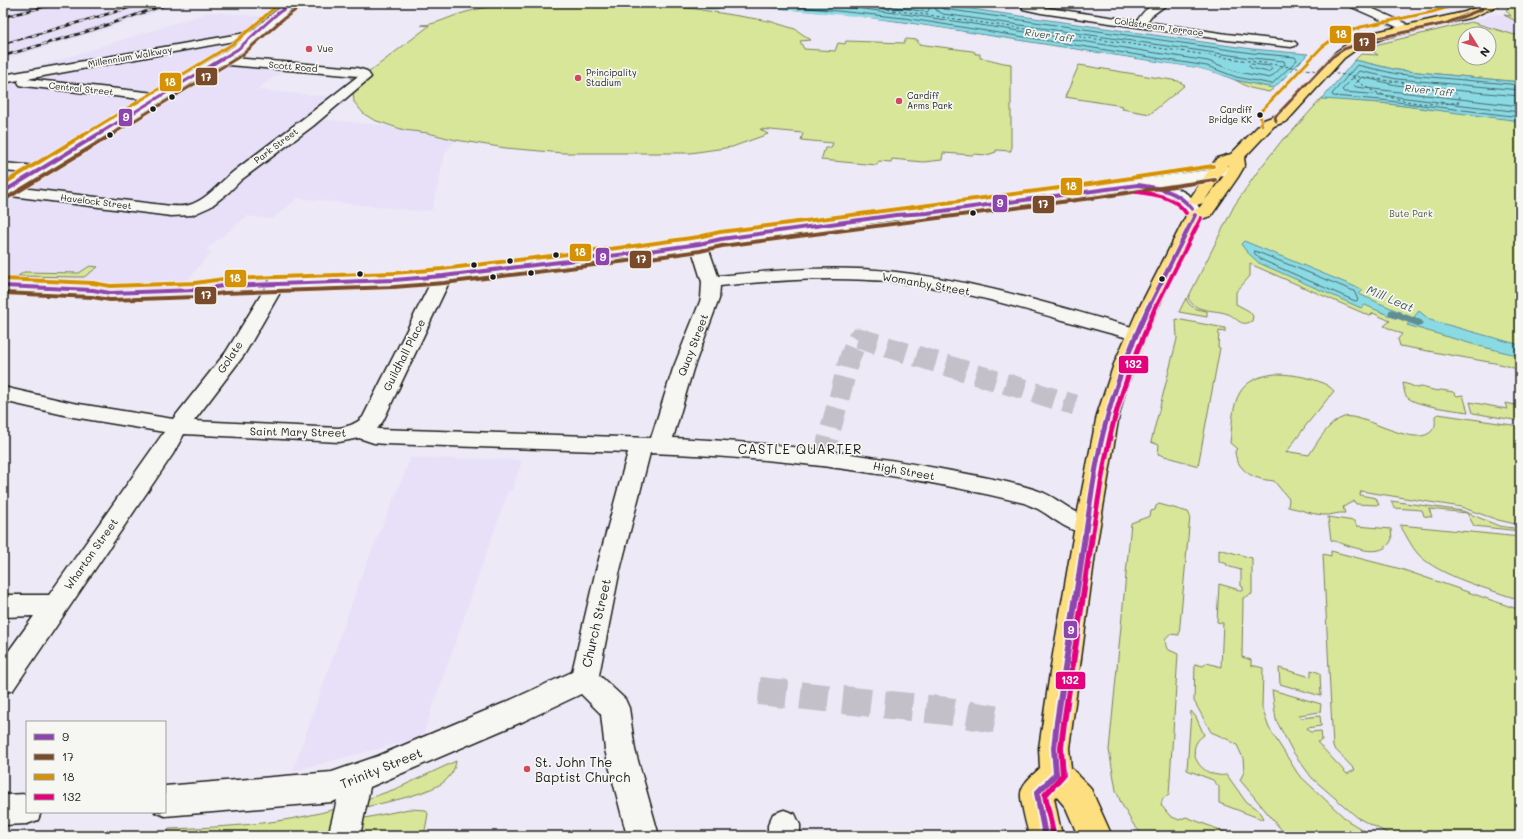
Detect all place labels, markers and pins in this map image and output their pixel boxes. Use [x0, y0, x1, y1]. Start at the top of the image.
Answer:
place label: Vue [317, 43, 333, 54]
marker: Vue [304, 44, 314, 54]
place label: Principality Stadium [586, 67, 637, 88]
marker: Principality Stadium [573, 73, 583, 83]
place label: Cardiff Arms Park [907, 90, 953, 111]
unlabelled marker [167, 92, 177, 102]
marker: Cardiff Arms Park [894, 96, 904, 106]
unlabelled marker [148, 104, 158, 114]
place label: Cardiff Bridge KK [1209, 104, 1253, 125]
marker: Cardiff Bridge KK [1255, 110, 1265, 120]
unlabelled marker [105, 130, 115, 140]
unlabelled marker [968, 208, 978, 218]
unlabelled marker [551, 250, 561, 260]
unlabelled marker [505, 256, 515, 266]
unlabelled marker [469, 260, 479, 270]
unlabelled marker [526, 268, 536, 278]
unlabelled marker [355, 269, 365, 279]
unlabelled marker [488, 272, 498, 282]
unlabelled marker [1157, 274, 1167, 284]
place label: St. John The Baptist Church [535, 753, 630, 785]
marker: St. John The Baptist Church [522, 764, 532, 774]

